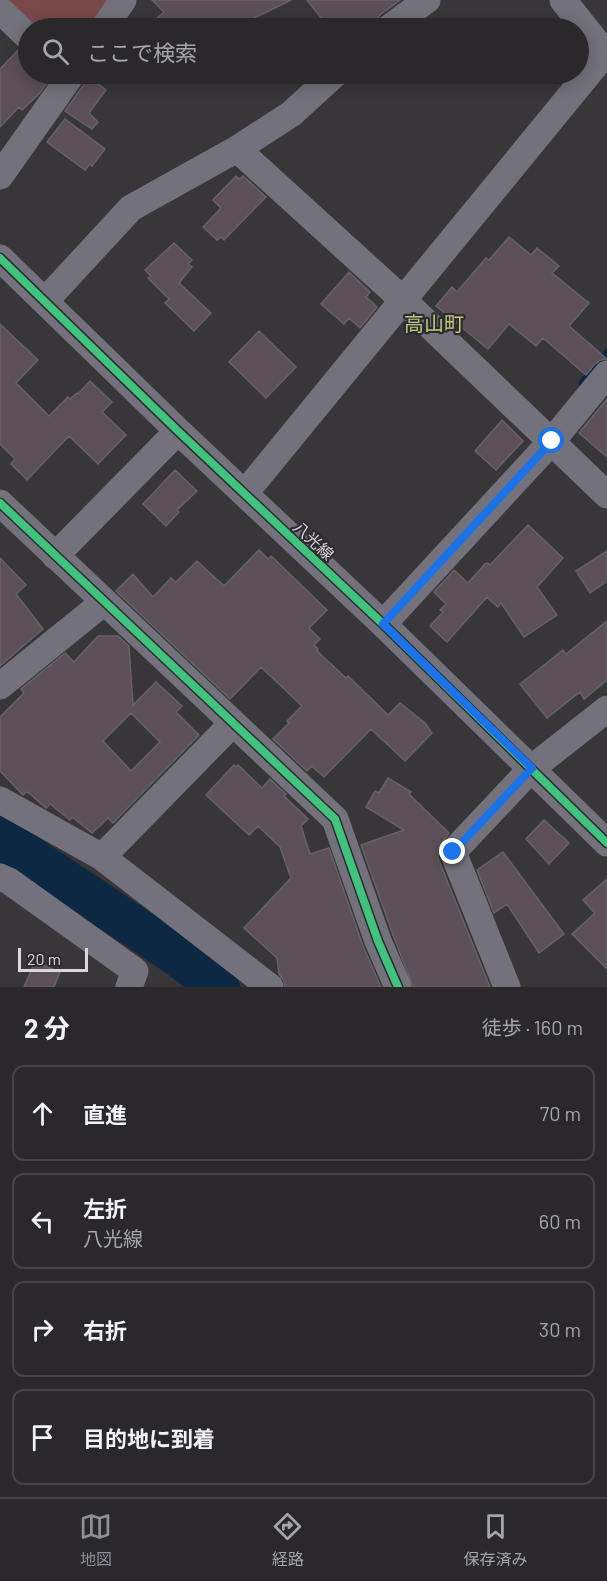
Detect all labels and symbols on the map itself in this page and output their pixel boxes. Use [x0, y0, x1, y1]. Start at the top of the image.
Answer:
district label: 高山町 [404, 311, 464, 335]
route start [538, 427, 564, 453]
street label: 八光線 [290, 517, 338, 563]
route end [439, 838, 465, 864]
scale bar [18, 945, 88, 972]

